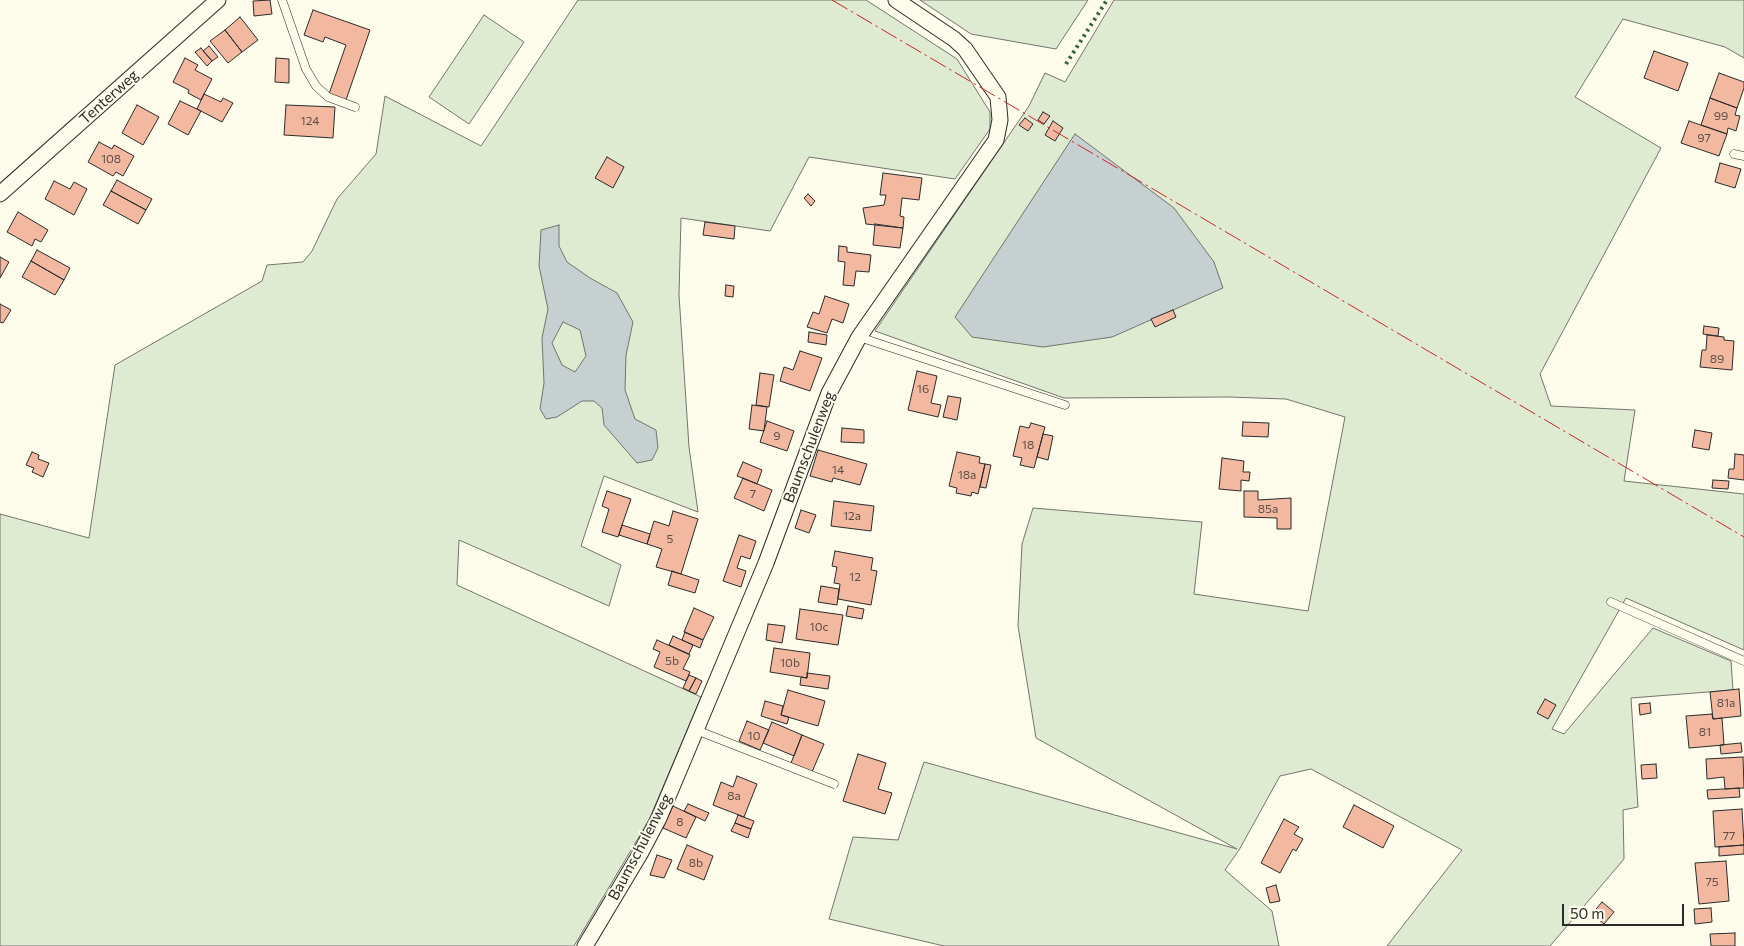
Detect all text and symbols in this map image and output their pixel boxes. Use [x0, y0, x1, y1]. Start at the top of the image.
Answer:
street label: Tenterweg [76, 66, 142, 128]
house number: 99 [1714, 109, 1728, 123]
house number: 124 [301, 114, 319, 128]
house number: 97 [1697, 131, 1711, 145]
house number: 108 [101, 152, 121, 166]
house number: 89 [1710, 352, 1724, 366]
house number: 16 [917, 382, 929, 396]
street label: Baumschulenweg [779, 389, 839, 505]
house number: 9 [773, 429, 781, 443]
house number: 18 [1022, 438, 1034, 452]
house number: 14 [832, 463, 844, 477]
house number: 18a [958, 468, 976, 482]
house number: 7 [750, 487, 756, 501]
house number: 85a [1258, 502, 1278, 516]
house number: 12a [843, 509, 861, 523]
house number: 5 [667, 532, 673, 546]
house number: 12 [849, 570, 861, 584]
house number: 10c [810, 620, 828, 634]
house number: 5b [665, 654, 679, 668]
house number: 10b [780, 656, 800, 670]
house number: 81a [1717, 696, 1735, 710]
house number: 81 [1699, 725, 1711, 739]
house number: 10 [748, 729, 760, 743]
house number: 8a [727, 789, 741, 803]
street label: Baumschulenweg [604, 791, 676, 903]
house number: 8 [676, 815, 684, 829]
house number: 77 [1723, 829, 1735, 843]
house number: 8b [689, 856, 703, 870]
house number: 75 [1705, 875, 1719, 889]
scale bar [1564, 894, 1686, 926]
text: 50 m [1570, 904, 1604, 922]

